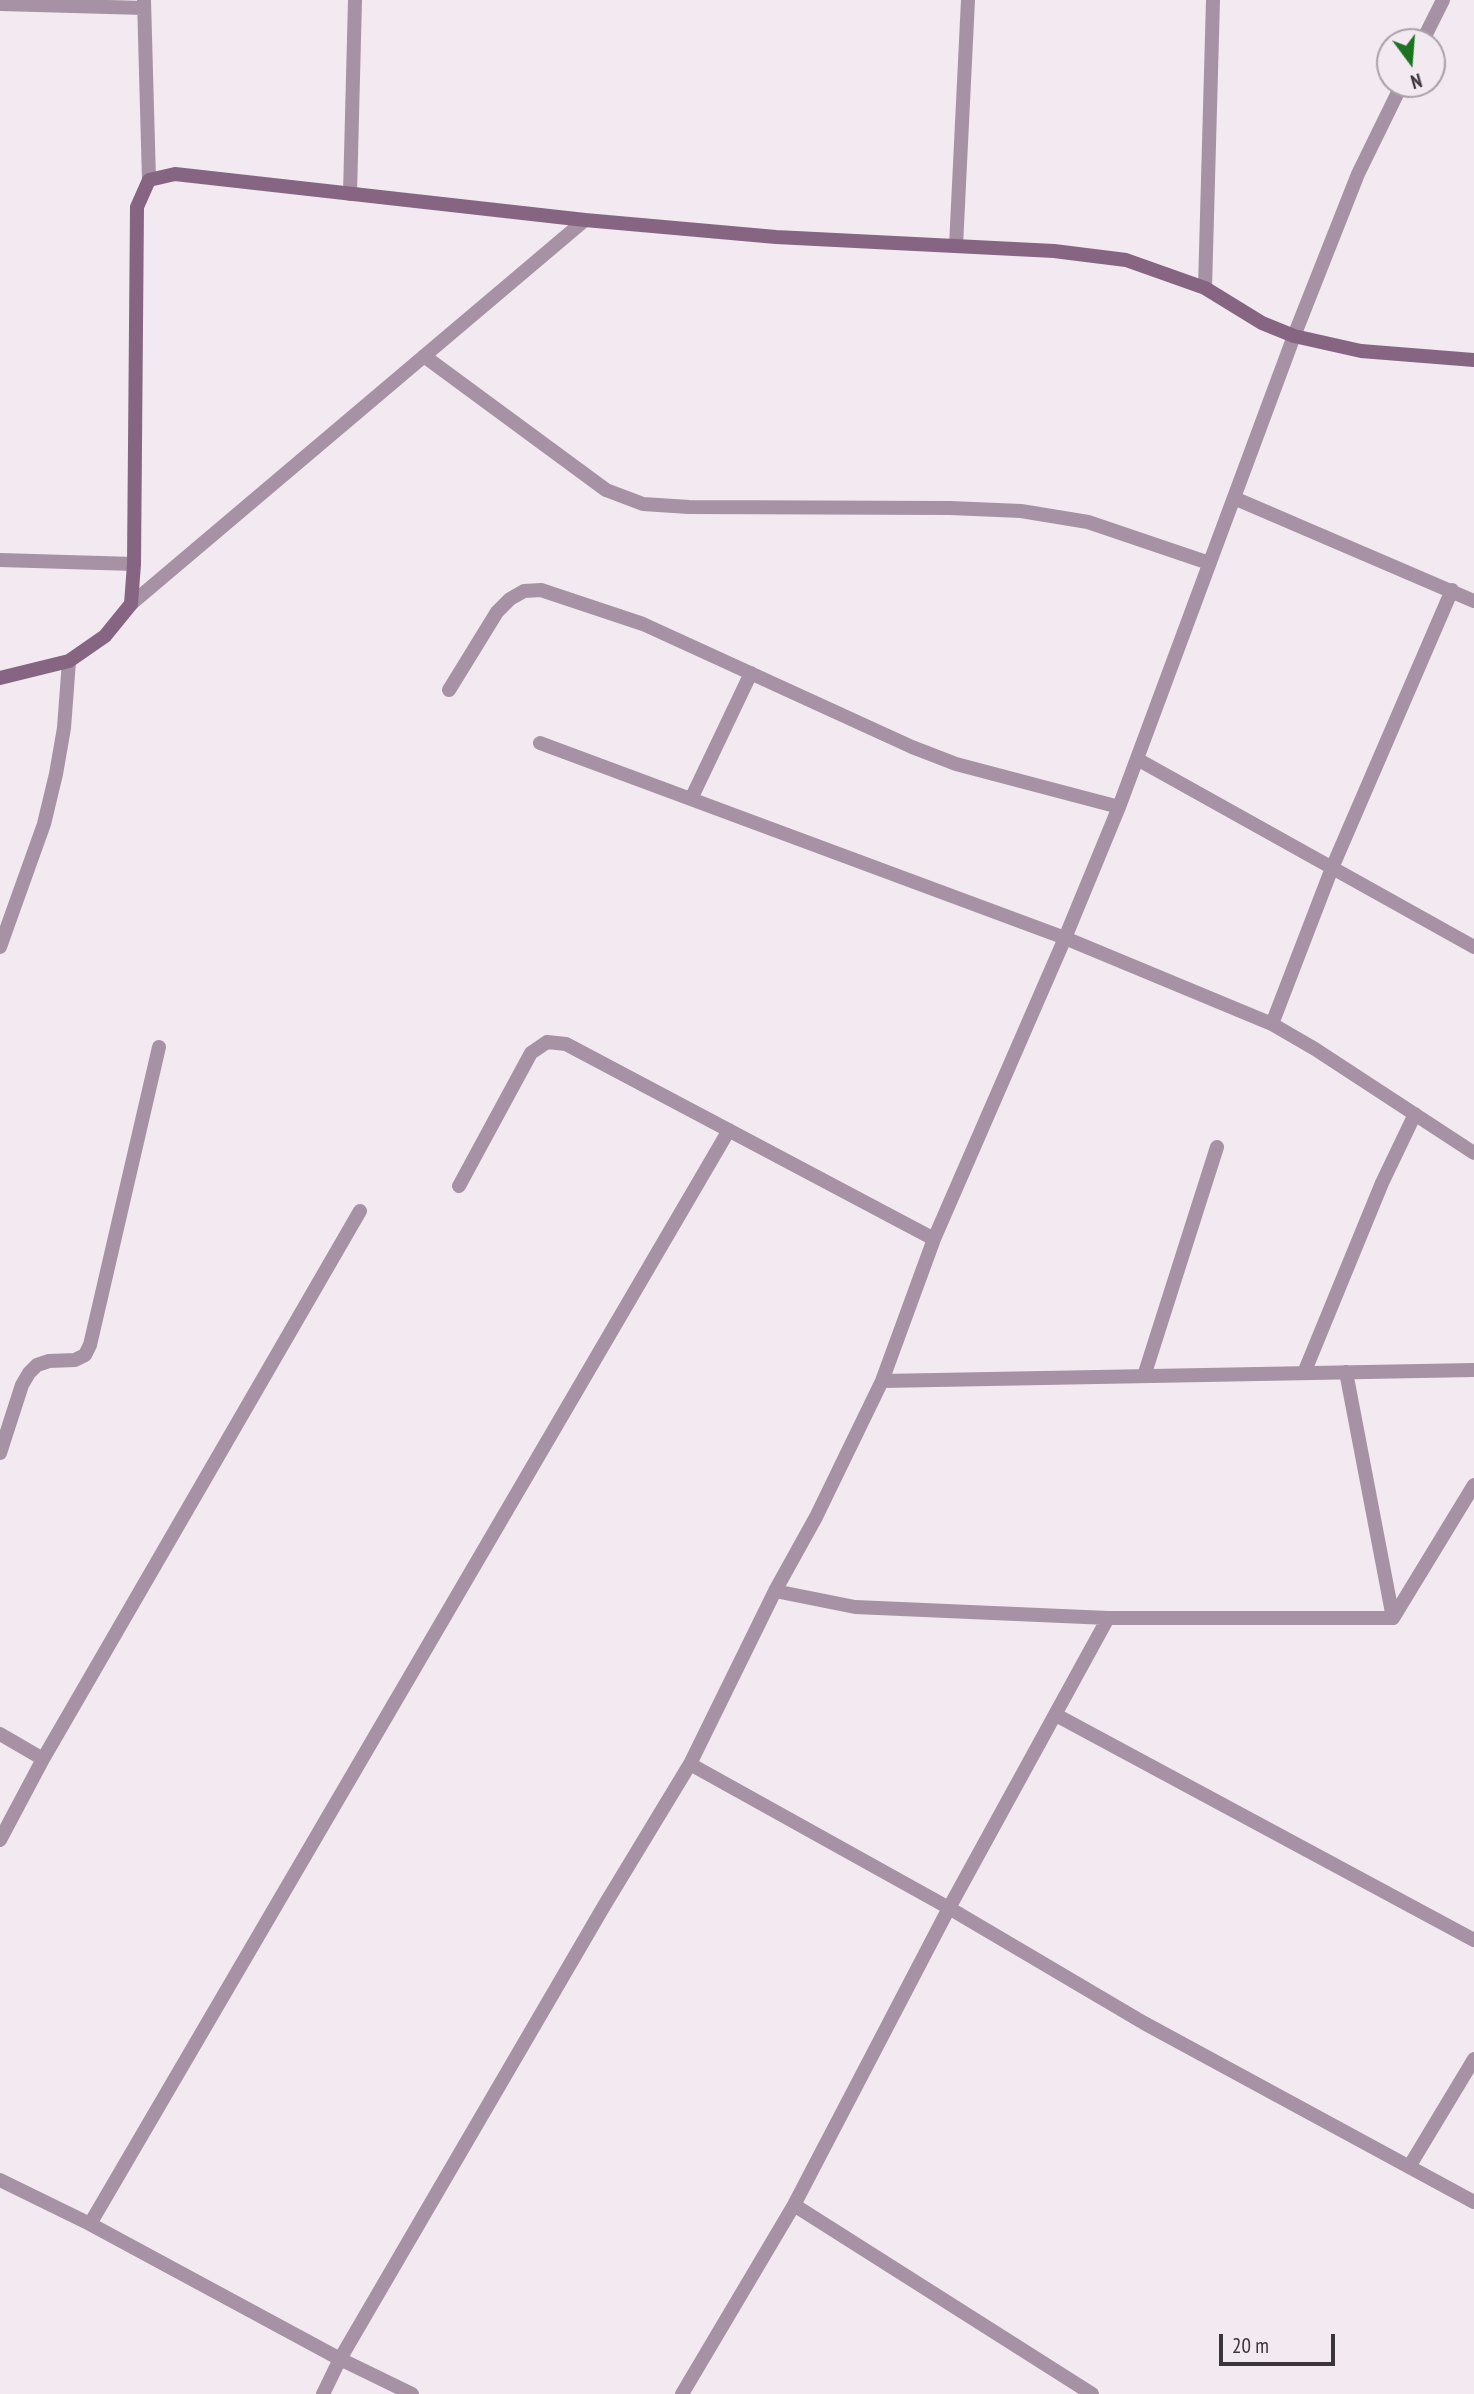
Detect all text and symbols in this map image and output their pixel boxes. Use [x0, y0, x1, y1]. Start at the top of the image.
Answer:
north arrow [1376, 28, 1446, 98]
text: N [1408, 68, 1424, 94]
scale bar [1222, 2320, 1338, 2364]
text: 20 m [1232, 2332, 1269, 2359]

